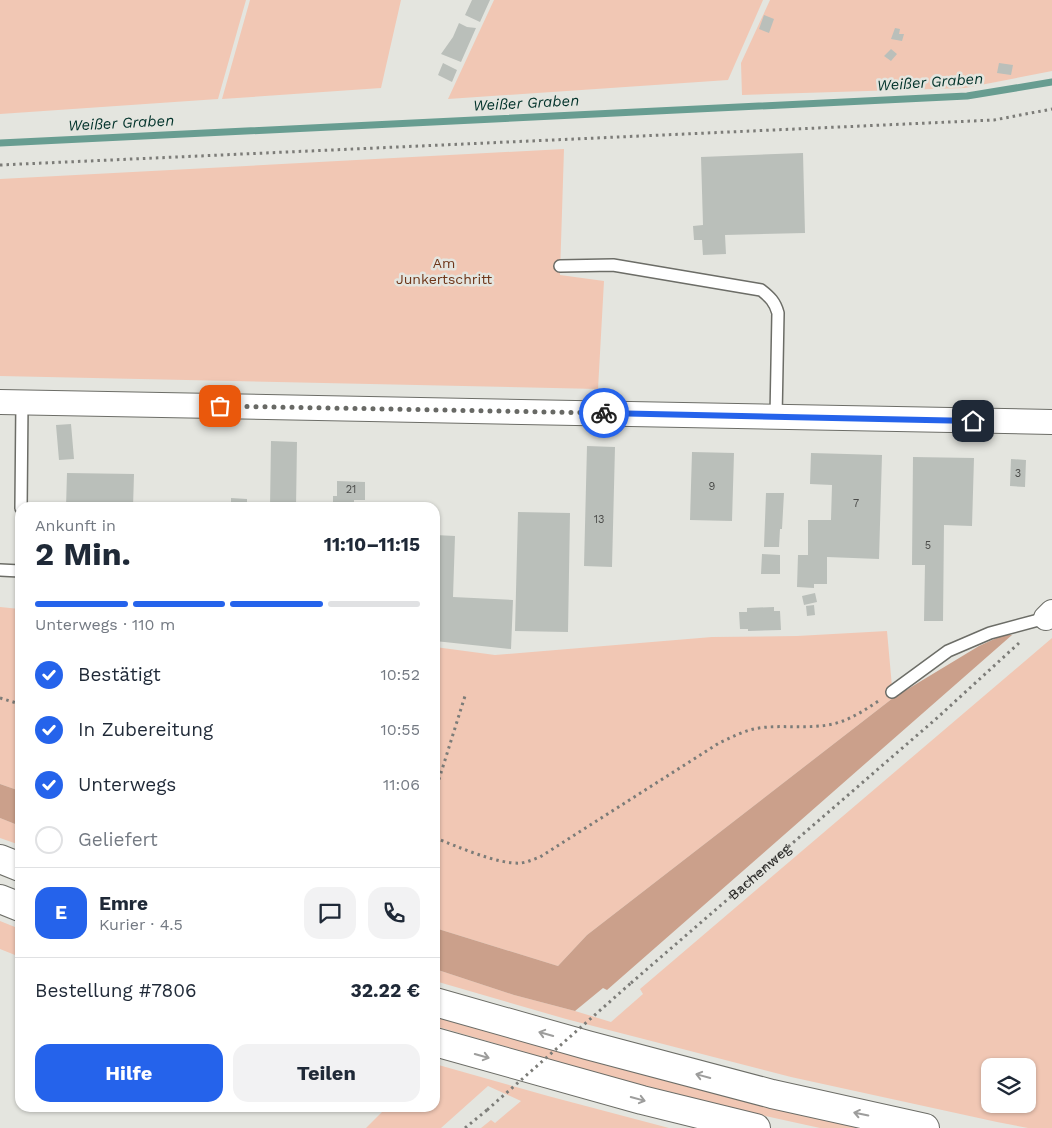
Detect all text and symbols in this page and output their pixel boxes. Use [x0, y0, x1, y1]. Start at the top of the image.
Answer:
water label: Weißer Graben [876, 69, 984, 95]
water label: Weißer Graben [472, 91, 580, 115]
water label: Weißer Graben [67, 111, 175, 135]
park label: Am Junkertschritt [396, 255, 492, 287]
pin [199, 385, 241, 427]
courier [579, 388, 629, 438]
icon: bag [206, 392, 234, 420]
icon: bike [590, 399, 618, 427]
pin [952, 400, 994, 442]
icon: home [959, 407, 987, 435]
house number: 3 [1015, 467, 1021, 480]
house number: 9 [709, 480, 716, 493]
house number: 21 [346, 483, 356, 496]
house number: 7 [853, 497, 859, 510]
house number: 13 [594, 513, 604, 526]
text: Ankunft in [35, 516, 116, 535]
text: 11:10–11:15 [324, 533, 420, 556]
text: 2 Min. [35, 535, 131, 573]
house number: 5 [925, 539, 931, 552]
text: Unterwegs · 110 m [35, 615, 175, 634]
icon: check [35, 661, 63, 689]
text: Bestätigt [78, 663, 161, 686]
text: 10:52 [380, 665, 420, 684]
icon: check [35, 716, 63, 744]
text: In Zubereitung [78, 718, 213, 741]
text: 10:55 [380, 720, 420, 739]
icon: check [35, 771, 63, 799]
text: Unterwegs [78, 773, 176, 796]
text: 11:06 [383, 775, 420, 794]
text: Geliefert [78, 828, 158, 851]
street label: Bachenweg [725, 840, 794, 903]
button: chat [304, 887, 356, 939]
button: phone [368, 887, 420, 939]
text: Emre [99, 892, 148, 915]
text: E [55, 901, 67, 924]
text: Kurier · 4.5 [99, 915, 183, 934]
text: Bestellung #7806 [35, 979, 197, 1002]
text: 32.22 € [350, 979, 420, 1002]
one-way arrow [538, 1028, 554, 1038]
button: Hilfe [35, 1044, 223, 1102]
button: Teilen [233, 1044, 420, 1102]
one-way arrow [473, 1051, 489, 1061]
map controls [981, 1058, 1036, 1113]
button: layers [981, 1058, 1036, 1113]
one-way arrow [695, 1071, 711, 1080]
one-way arrow [630, 1095, 646, 1104]
one-way arrow [853, 1109, 869, 1118]

